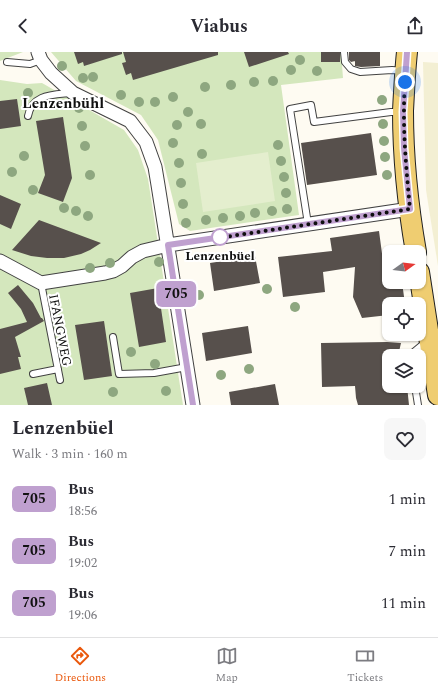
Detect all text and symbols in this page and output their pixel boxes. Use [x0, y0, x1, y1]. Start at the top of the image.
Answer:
text: Viabus [190, 13, 248, 40]
icon: back [12, 15, 34, 37]
icon: share [404, 15, 426, 37]
your location [395, 72, 415, 92]
district label: Lenzenbühl [22, 92, 104, 115]
marker: Lenzenbüel [211, 228, 229, 246]
north arrow [382, 245, 426, 289]
map controls [382, 245, 426, 393]
place label: Lenzenbüel [185, 246, 255, 266]
line badge: 705 [153, 281, 199, 307]
text: 705 [164, 283, 188, 304]
street label: IFANGWEG [43, 292, 77, 368]
button: locate [382, 297, 426, 341]
button: layers [382, 349, 426, 393]
text: Lenzenbüel [12, 414, 114, 443]
button: heart [384, 418, 426, 460]
text: Walk · 3 min · 160 m [12, 444, 128, 464]
text: Bus [68, 478, 94, 501]
text: 705 [22, 488, 46, 509]
text: 1 min [388, 488, 426, 511]
text: 18:56 [68, 501, 97, 521]
text: Bus [68, 530, 94, 553]
text: 705 [22, 540, 46, 561]
text: 7 min [388, 540, 426, 563]
text: 19:02 [68, 553, 97, 573]
text: Bus [68, 582, 94, 605]
text: 705 [22, 592, 46, 613]
text: 11 min [381, 592, 426, 615]
text: 19:06 [68, 605, 97, 625]
tab: Directions [55, 645, 106, 686]
tab: Map [216, 645, 238, 686]
tab: Tickets [347, 645, 383, 686]

